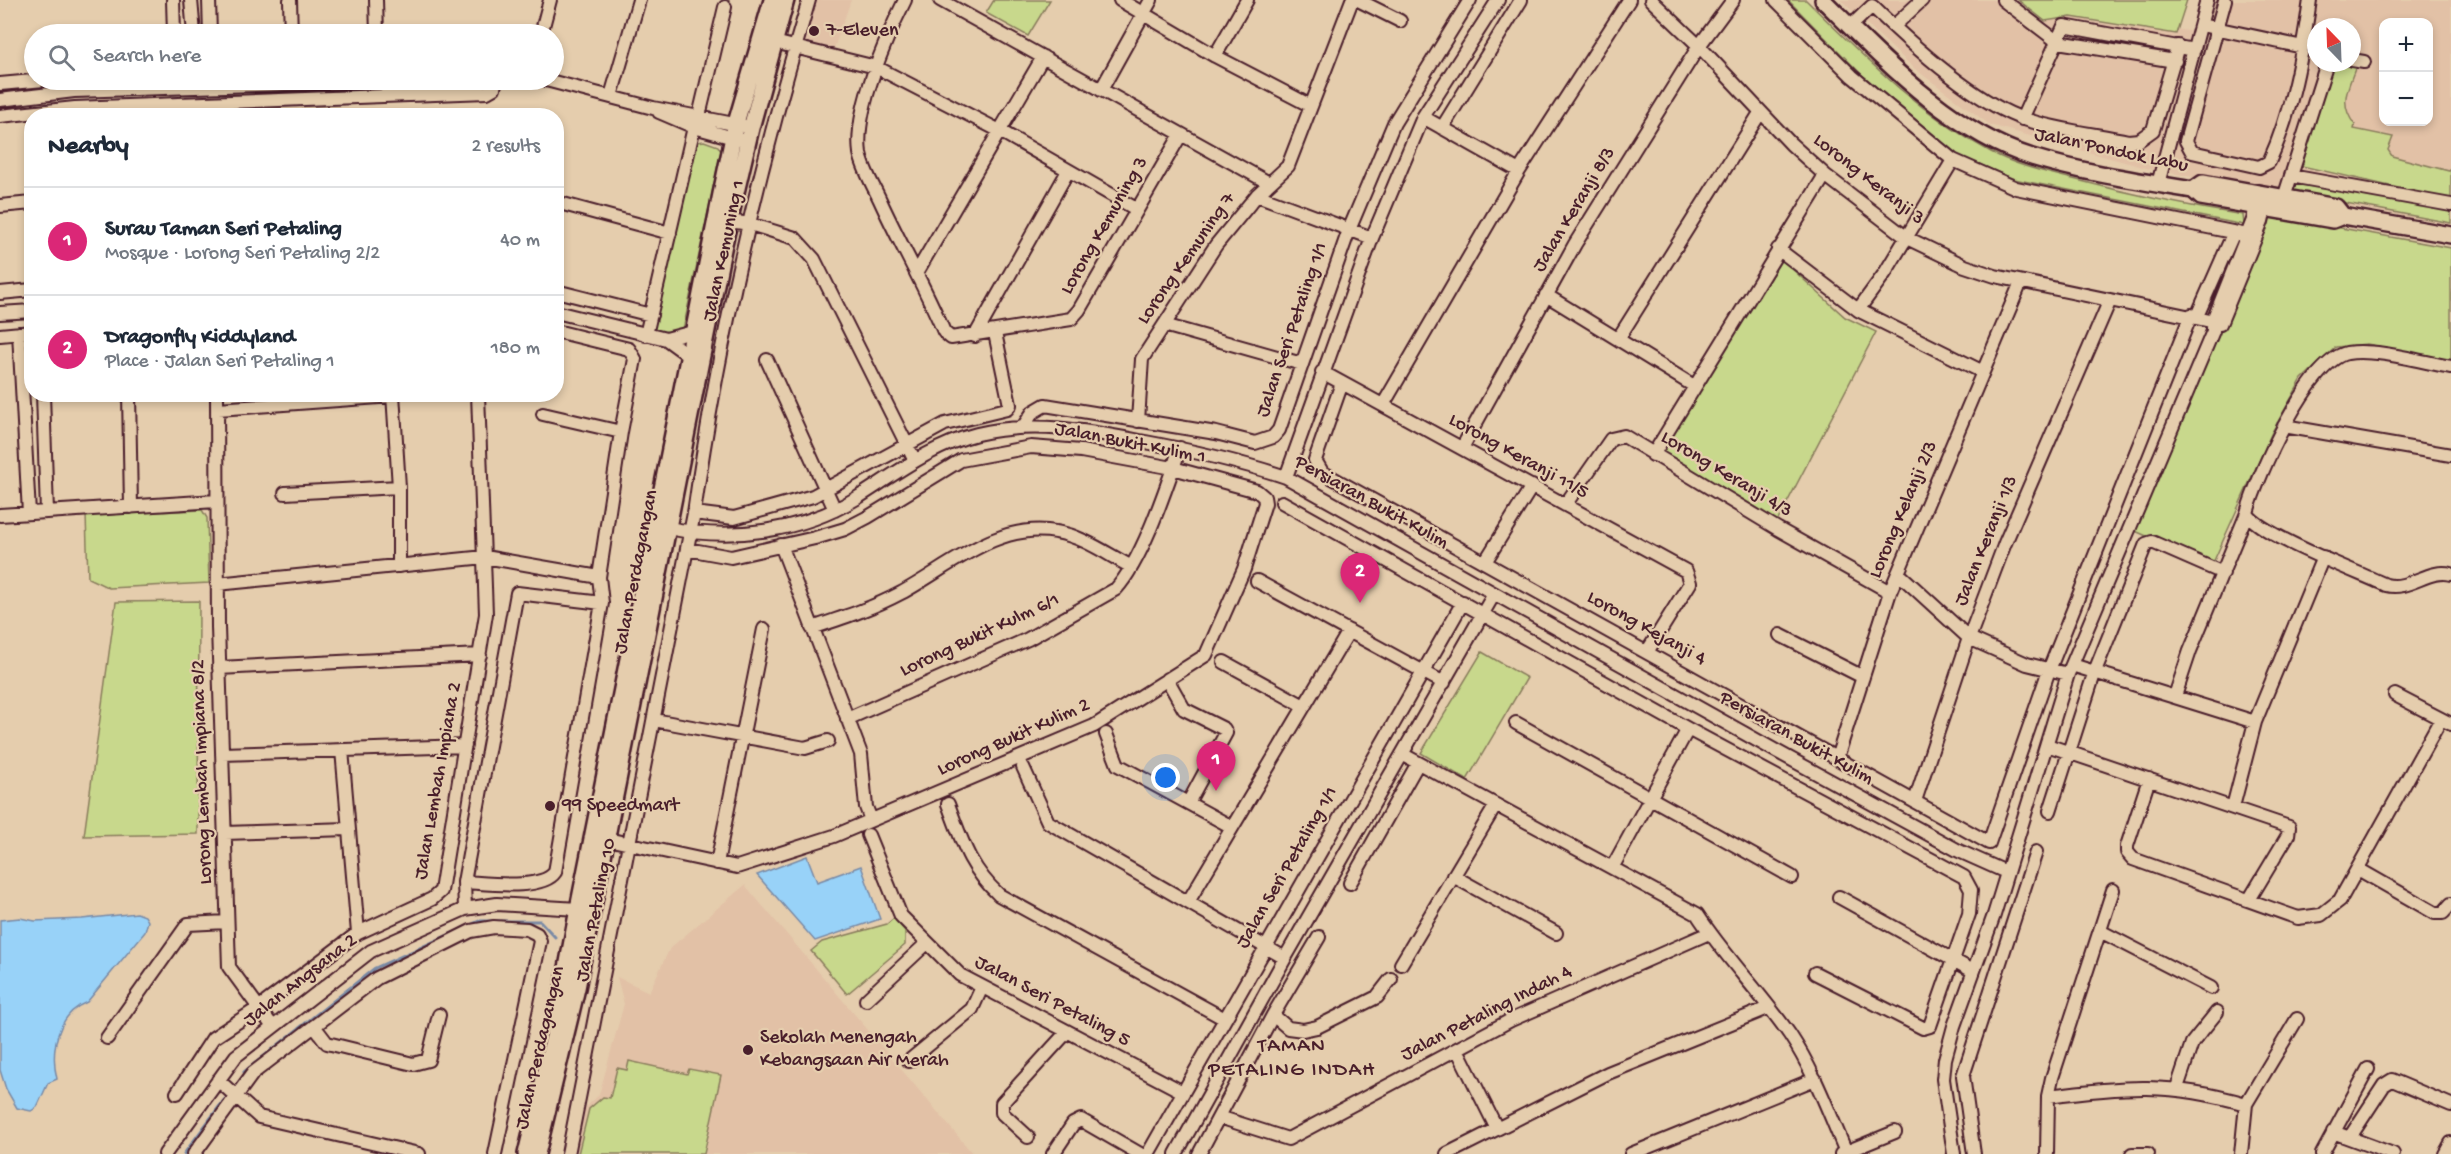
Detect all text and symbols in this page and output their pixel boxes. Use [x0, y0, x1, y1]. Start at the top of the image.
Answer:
north arrow [2307, 18, 2361, 72]
map controls [2379, 18, 2433, 126]
button: + [2379, 18, 2433, 72]
place label: 7-Eleven [825, 20, 899, 43]
search box [24, 24, 564, 90]
marker: 7-Eleven [807, 24, 821, 38]
icon: search [45, 41, 78, 74]
text: Search here [93, 44, 201, 70]
button: − [2379, 72, 2433, 126]
street label: Jalan Pondok Labu [2032, 123, 2191, 179]
street label: Lorong Keranji 3 [1808, 129, 1928, 231]
text: Nearby [48, 132, 129, 163]
text: 2 results [471, 136, 540, 159]
street label: Jalan Keranji 8/3 [1529, 143, 1621, 277]
street label: Lorong Kemuning 3 [1056, 153, 1154, 299]
street label: Jalan Kemuning 1 [699, 178, 751, 324]
street label: Lorong Kemuning 7 [1133, 188, 1241, 329]
text: Surau Taman Seri Petaling [105, 217, 342, 243]
text: 1 [63, 230, 72, 253]
text: 40 m [500, 230, 540, 253]
street label: Jalan Seri Petaling 1/1 [1252, 240, 1334, 420]
text: Mosque · Lorong Seri Petaling 2/2 [105, 243, 380, 266]
text: Dragonfly Kiddyland [105, 325, 295, 351]
text: 2 [63, 338, 72, 361]
text: 180 m [491, 338, 540, 361]
text: Place · Jalan Seri Petaling 1 [105, 351, 335, 374]
street label: Lorong Keranji 11/5 [1444, 409, 1592, 505]
street label: Jalan Bukit Kulim 1 [1053, 418, 1207, 470]
street label: Lorong Keranji 4/3 [1656, 427, 1796, 523]
street label: Lorong Kelanji 2/3 [1865, 438, 1943, 582]
street label: Persiaran Bukit Kulim [1289, 451, 1452, 555]
street label: Jalan Keranji 1/3 [1950, 472, 2024, 610]
street label: Jalan Perdagangan [610, 488, 664, 656]
pin: 2 [1340, 554, 1380, 603]
street label: Lorong Kejanji 4 [1582, 587, 1710, 672]
street label: Lorong Bukit Kulm 6/1 [897, 589, 1063, 683]
street label: Lorong Lembah Impiana 8/2 [188, 659, 218, 885]
street label: Jalan Lembah Impiana 2 [410, 680, 468, 881]
street label: Persiaran Bukit Kulim [1714, 687, 1877, 791]
street label: Lorong Bukit Kulim 2 [934, 694, 1094, 782]
pin: 1 [1196, 742, 1236, 791]
your location [1151, 763, 1180, 792]
street label: Jalan Seri Petaling 1/1 [1232, 783, 1344, 953]
place label: 99 Speedmart [561, 795, 681, 818]
marker: 99 Speedmart [543, 799, 557, 813]
street label: Jalan Petaling 10 [572, 836, 622, 984]
street label: Jalan Angsana 2 [240, 929, 363, 1032]
street label: Jalan Seri Petaling 5 [970, 951, 1134, 1053]
street label: Jalan Petaling Indah 4 [1398, 961, 1577, 1067]
street label: Jalan Perdagangan [511, 964, 571, 1132]
place label: Sekolah Menengah Kebangsaan Air Merah [760, 1027, 949, 1073]
district label: TAMAN PETALING INDAH [1207, 1035, 1376, 1084]
marker: Sekolah Menengah Kebangsaan Air Merah [741, 1043, 755, 1057]

